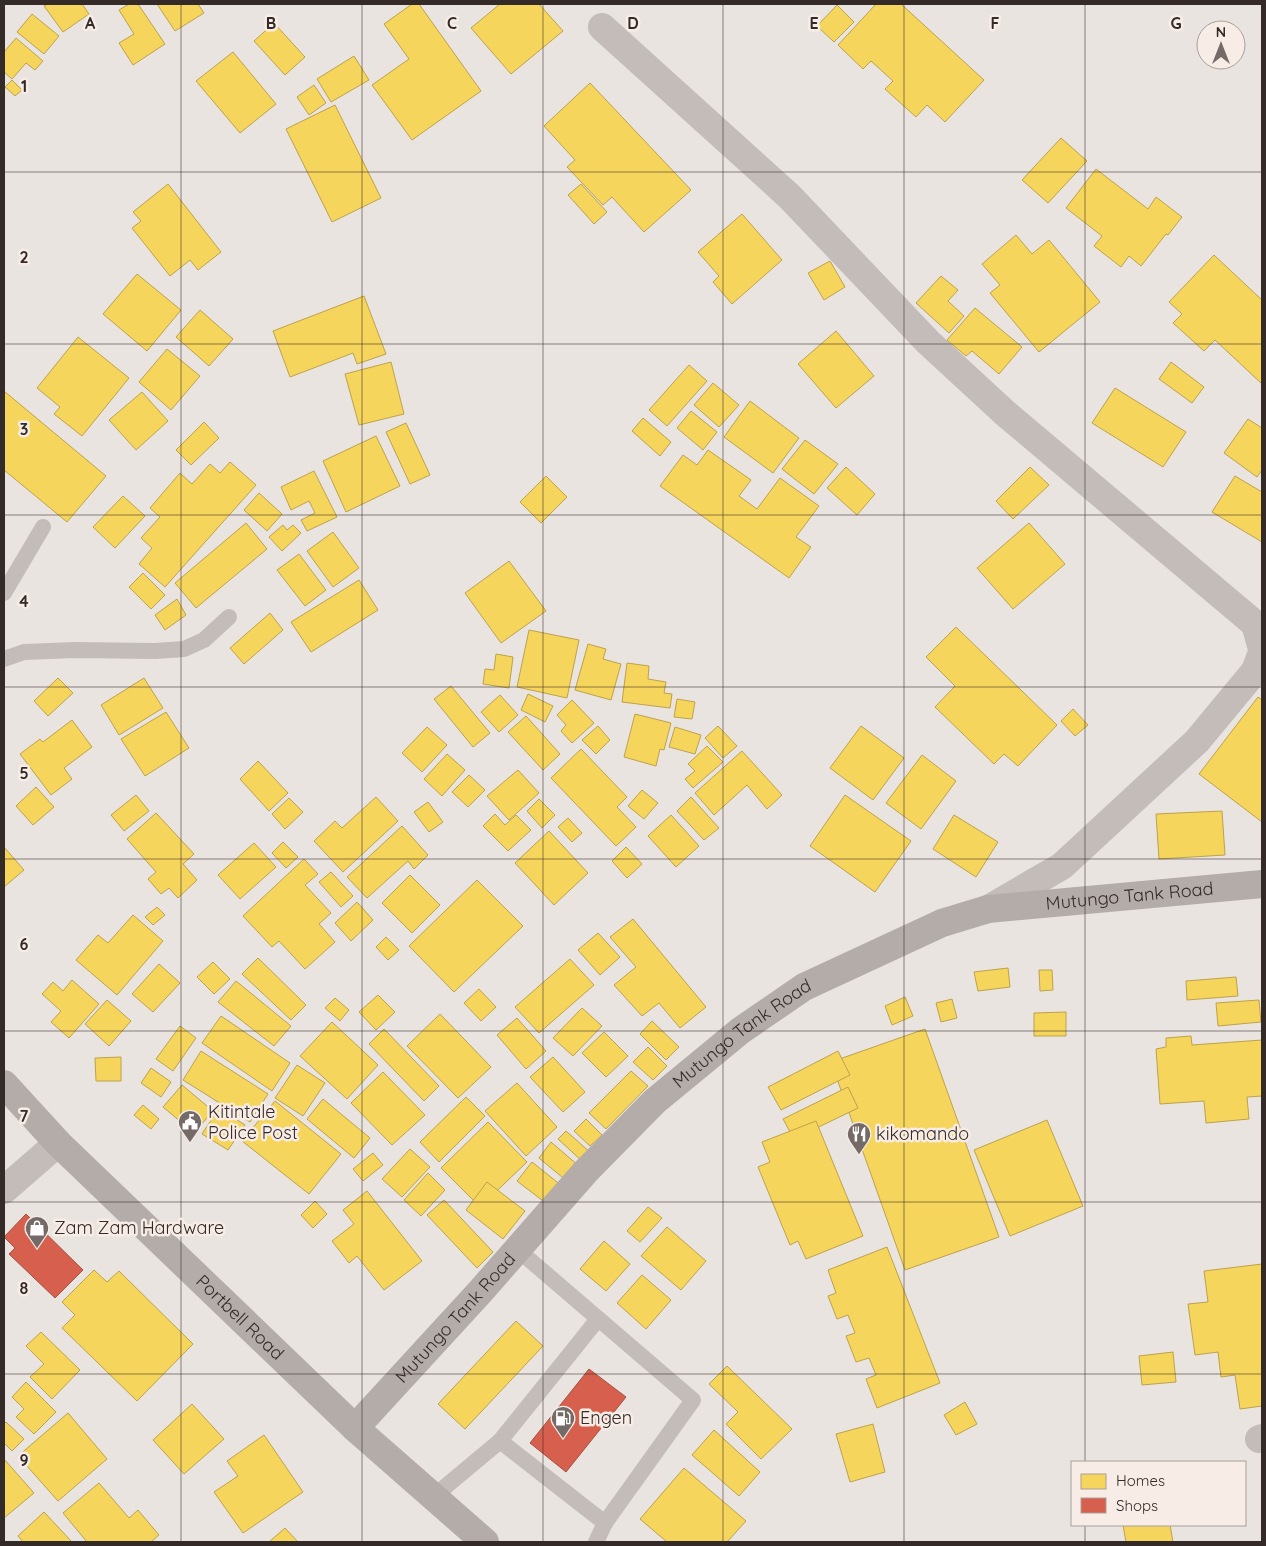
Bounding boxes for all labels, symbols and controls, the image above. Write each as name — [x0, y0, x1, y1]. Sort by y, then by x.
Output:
text: A — [85, 13, 96, 33]
text: B — [266, 13, 276, 33]
text: C — [447, 13, 457, 33]
text: D — [627, 13, 639, 33]
text: E — [809, 13, 819, 33]
text: F — [991, 13, 1000, 33]
text: G — [1170, 13, 1182, 33]
north arrow — [1196, 20, 1246, 70]
text: N — [1216, 23, 1226, 41]
text: 1 — [21, 76, 27, 96]
text: 2 — [19, 247, 29, 267]
text: 3 — [20, 419, 28, 439]
text: 4 — [19, 591, 29, 611]
text: 5 — [19, 763, 29, 783]
street label: Mutungo Tank Road — [1045, 876, 1214, 915]
text: 6 — [20, 934, 29, 954]
street label: Mutungo Tank Road — [667, 973, 815, 1093]
place label: Kitintale Police Post — [208, 1100, 298, 1144]
text: 7 — [20, 1106, 29, 1126]
public building icon: Kitintale Police Post — [177, 1109, 203, 1143]
restaurant icon: kikomando — [846, 1121, 872, 1155]
place label: kikomando — [876, 1122, 969, 1145]
shop icon: Zam Zam Hardware — [24, 1215, 50, 1249]
place label: Zam Zam Hardware — [54, 1216, 224, 1239]
street label: Mutungo Tank Road — [390, 1248, 520, 1388]
street label: Portbell Road — [191, 1270, 289, 1365]
text: 8 — [20, 1278, 29, 1298]
fuel station icon: Engen — [550, 1405, 576, 1439]
place label: Engen — [580, 1406, 632, 1429]
text: 9 — [19, 1450, 29, 1470]
legend — [1071, 1461, 1246, 1526]
text: Homes — [1116, 1471, 1165, 1490]
text: Shops — [1116, 1496, 1158, 1515]

